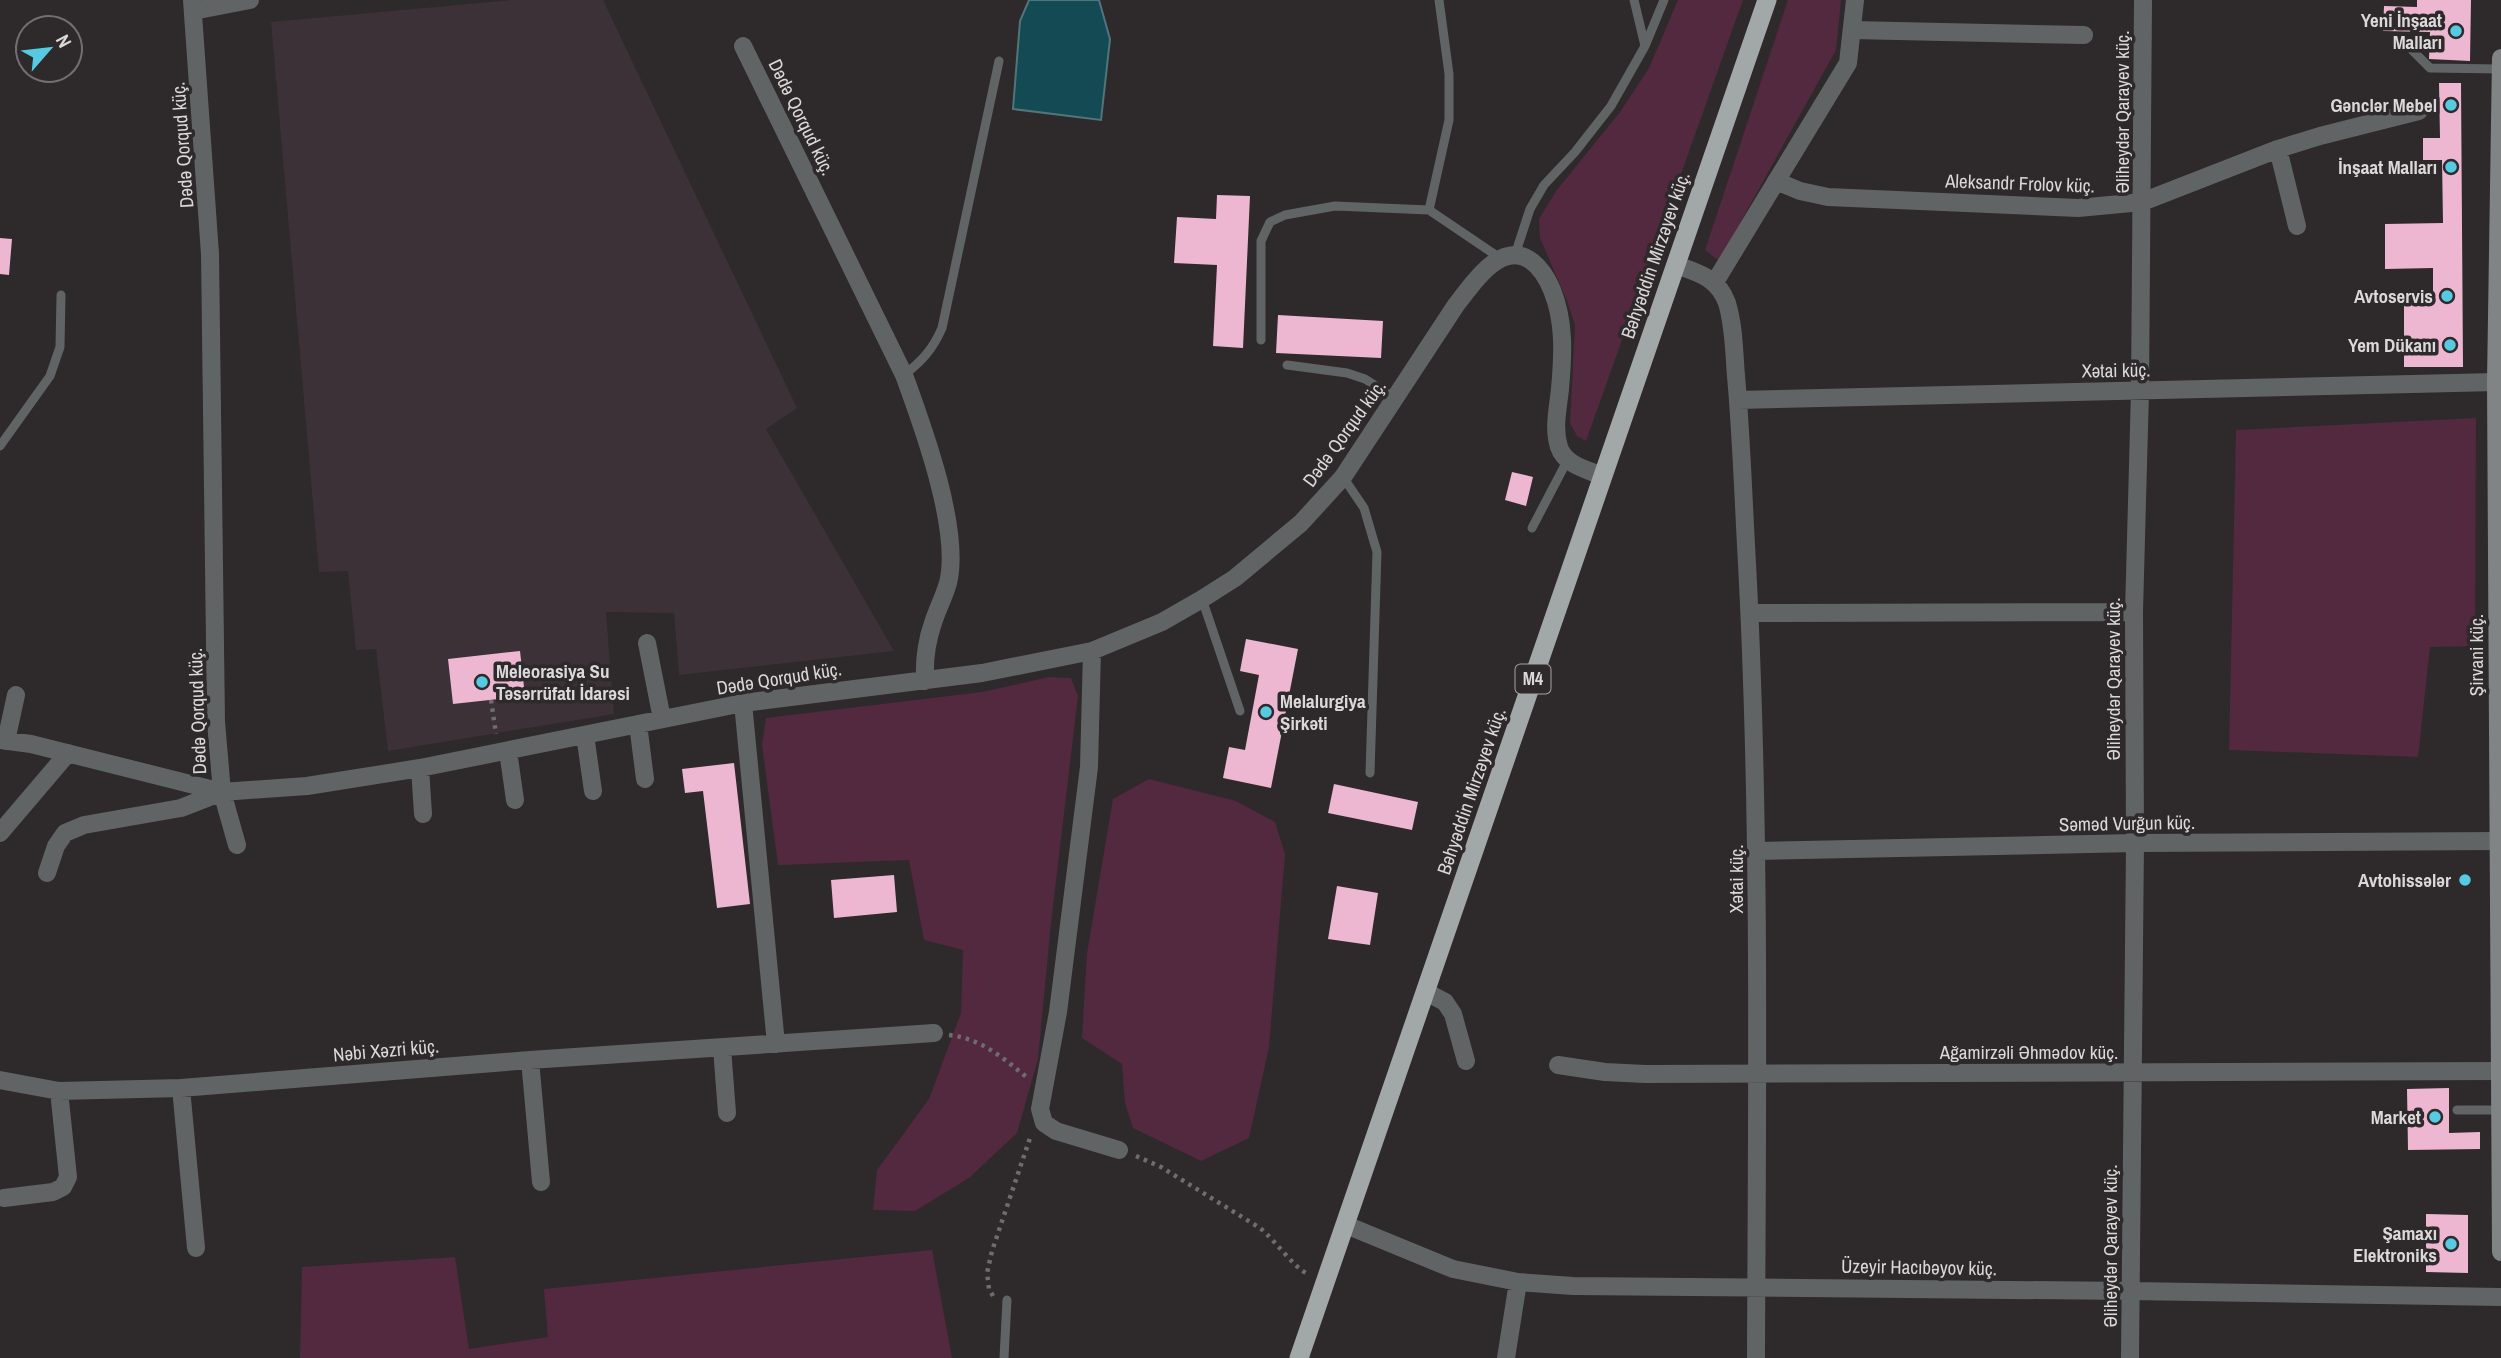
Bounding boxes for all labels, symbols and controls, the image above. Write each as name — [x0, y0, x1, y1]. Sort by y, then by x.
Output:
place label: Yeni İnşaat Malları — [2361, 7, 2442, 55]
north arrow — [14, 14, 84, 84]
marker: Yeni İnşaat Malları — [2448, 23, 2464, 39]
text: N — [50, 30, 78, 52]
street label: Əliheydər Qarayev küç. — [2109, 31, 2135, 193]
street label: Dədə Qorqud küç. — [763, 54, 841, 180]
street label: Dədə Qorqud küç. — [165, 81, 199, 209]
place label: Gənclər Mebel — [2330, 92, 2437, 118]
marker: Gənclər Mebel — [2443, 97, 2459, 113]
place label: İnşaat Malları — [2338, 154, 2437, 180]
marker: İnşaat Malları — [2443, 159, 2459, 175]
street label: Aleksandr Frolov küç. — [1944, 167, 2095, 199]
street label: Bəhyəddin Mirzəyev küç. — [1614, 168, 1696, 342]
place label: Avtoservis — [2354, 283, 2433, 309]
marker: Avtoservis — [2439, 288, 2455, 304]
place label: Yem Dükanı — [2348, 332, 2436, 358]
marker: Yem Dükanı — [2442, 337, 2458, 353]
street label: Xətai küç. — [2081, 356, 2151, 384]
street label: Dədə Qorqud küç. — [1296, 374, 1392, 492]
street label: Əliheydər Qarayev küç. — [2100, 598, 2126, 760]
street label: Şirvani küç. — [2463, 614, 2489, 696]
street label: Dədə Qorqud küç. — [182, 647, 212, 775]
street label: Dədə Qorqud küç. — [715, 655, 843, 701]
place label: Meleorasiya Su Təsərrüfatı İdarəsi — [496, 658, 630, 706]
road number: M4 — [1516, 664, 1550, 694]
marker: Meleorasiya Su Təsərrüfatı İdarəsi — [474, 674, 490, 690]
place label: Melalurgiya Şirkəti — [1280, 688, 1366, 736]
marker: Melalurgiya Şirkəti — [1258, 704, 1274, 720]
street label: Bəhyəddin Mirzəyev küç. — [1430, 704, 1512, 878]
street label: Səməd Vurğun küç. — [2059, 809, 2195, 837]
street label: Xətai küç. — [1723, 845, 1749, 913]
place label: Avtohissələr — [2358, 867, 2451, 893]
marker: Avtohissələr — [2457, 872, 2473, 888]
street label: Nəbi Xəzri küç. — [332, 1032, 440, 1068]
street label: Ağamirzəli Əhmədov küç. — [1939, 1039, 2118, 1065]
place label: Market — [2371, 1104, 2421, 1130]
marker: Market — [2427, 1109, 2443, 1125]
street label: Əliheydər Qarayev küç. — [2097, 1165, 2123, 1327]
place label: Şamaxı Elektroniks — [2353, 1220, 2437, 1268]
marker: Şamaxı Elektroniks — [2443, 1236, 2459, 1252]
street label: Üzeyir Hacıbəyov küç. — [1841, 1253, 1997, 1281]

